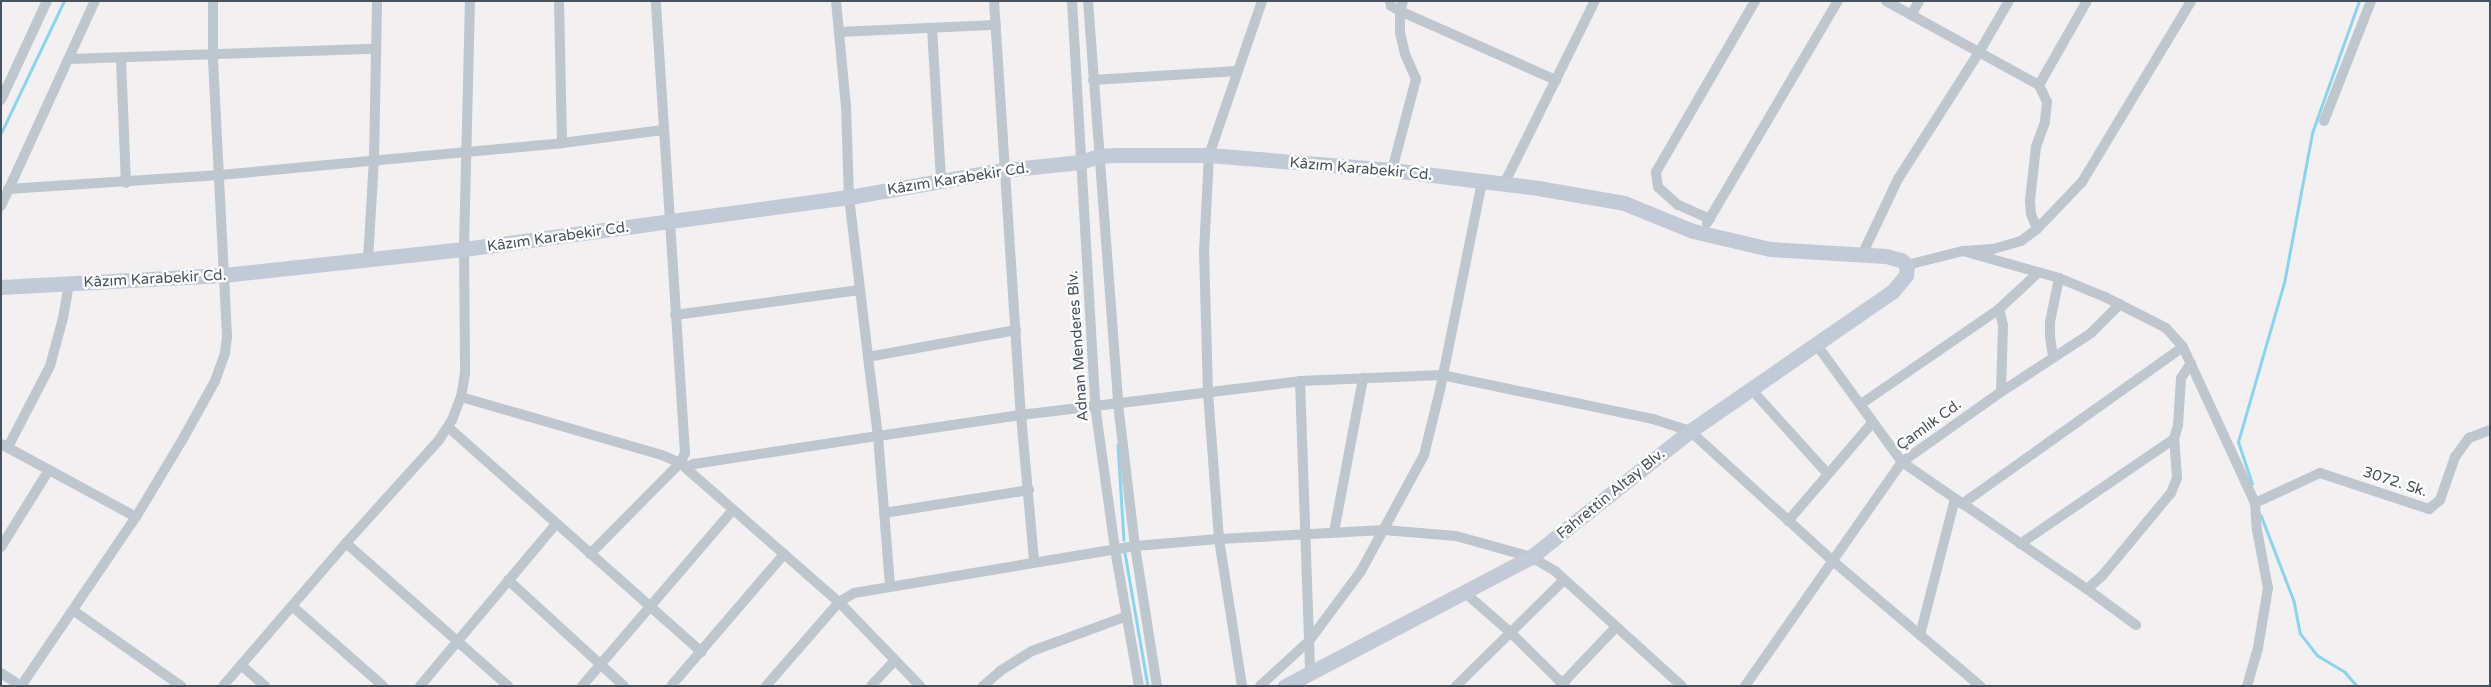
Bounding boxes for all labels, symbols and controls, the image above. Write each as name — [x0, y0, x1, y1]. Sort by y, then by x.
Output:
street label: Kâzım Karabekir Cd. — [1289, 154, 1433, 184]
street label: Kâzım Karabekir Cd. — [886, 159, 1030, 199]
street label: Kâzım Karabekir Cd. — [486, 218, 630, 256]
street label: Kâzım Karabekir Cd. — [83, 266, 227, 292]
street label: Adnan Menderes Blv. — [1064, 270, 1092, 422]
street label: Çamlık Cd. — [1893, 395, 1965, 455]
street label: Fahrettin Altay Blv. — [1553, 445, 1669, 543]
street label: 3072. Sk. — [2361, 463, 2429, 501]

